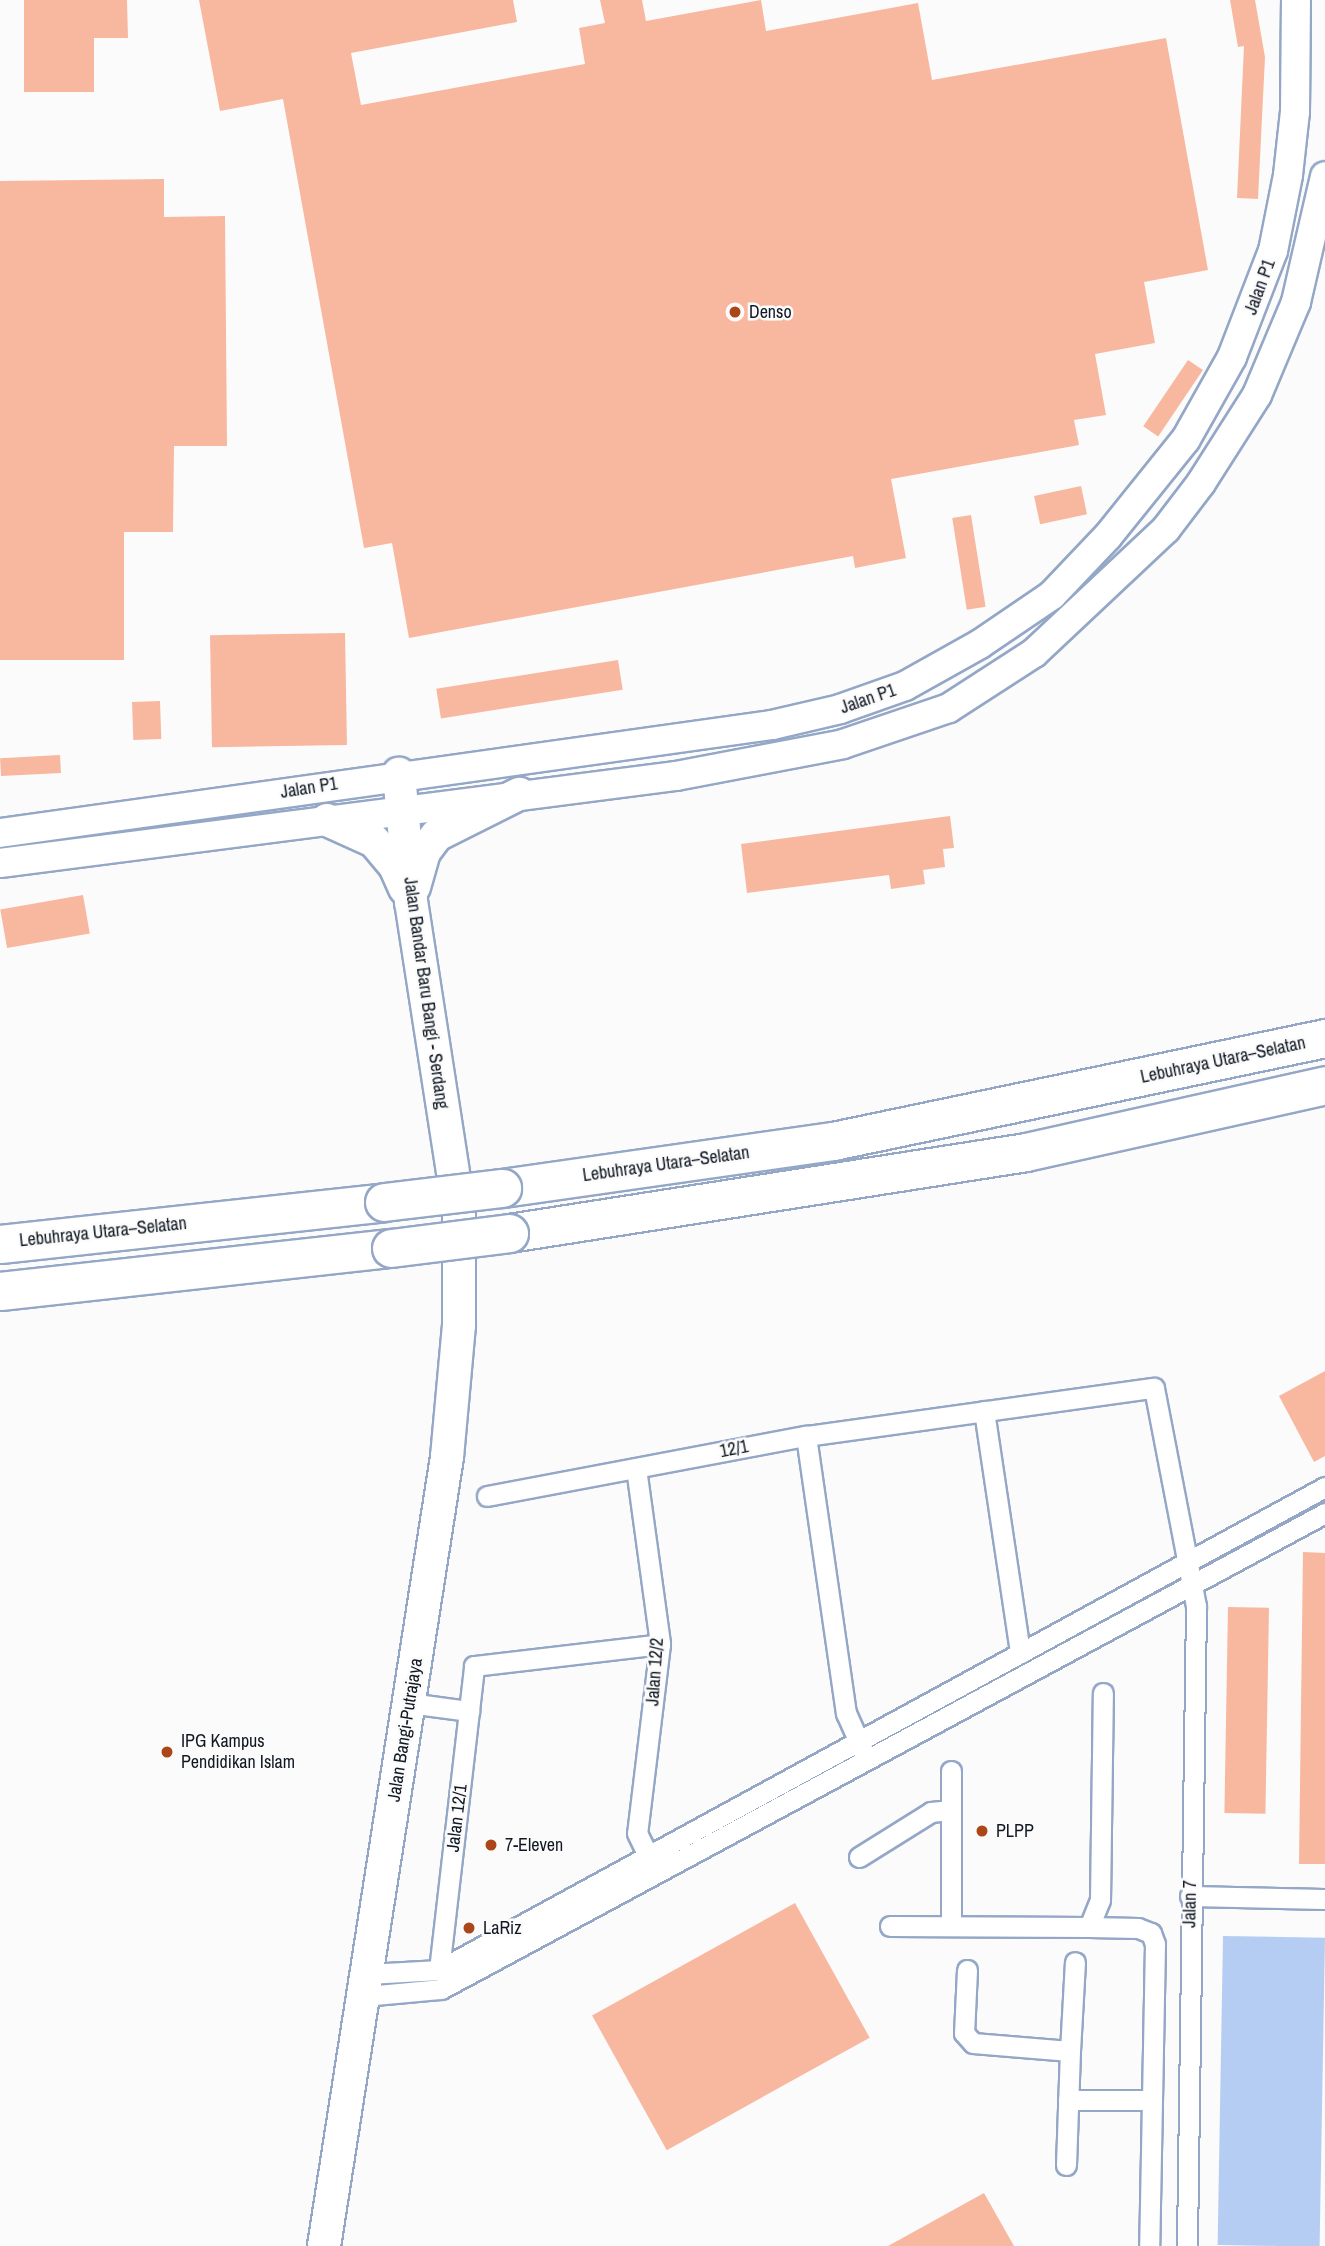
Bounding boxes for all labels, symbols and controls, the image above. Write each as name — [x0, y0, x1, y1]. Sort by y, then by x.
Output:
street label: Jalan P1 — [1240, 256, 1280, 318]
place label: Denso — [749, 301, 792, 323]
marker: Denso — [727, 304, 743, 320]
street label: Jalan P1 — [837, 679, 899, 719]
street label: Jalan P1 — [279, 773, 339, 803]
street label: Jalan Bandar Baru Bangi - Serdang — [399, 876, 453, 1110]
street label: Lebuhraya Utara–Selatan — [1138, 1032, 1308, 1088]
street label: Lebuhraya Utara–Selatan — [581, 1142, 751, 1186]
street label: Lebuhraya Utara–Selatan — [18, 1212, 188, 1252]
street label: 12/1 — [718, 1436, 750, 1462]
street label: Jalan 12/2 — [642, 1637, 668, 1707]
street label: Jalan Bangi-Putrajaya — [383, 1657, 427, 1803]
place label: IPG Kampus Pendidikan Islam — [181, 1731, 295, 1774]
marker: IPG Kampus Pendidikan Islam — [159, 1744, 175, 1760]
street label: Jalan 12/1 — [442, 1783, 472, 1853]
place label: PLPP — [996, 1820, 1034, 1842]
marker: PLPP — [974, 1823, 990, 1839]
place label: 7-Eleven — [505, 1834, 563, 1856]
marker: 7-Eleven — [483, 1837, 499, 1853]
street label: Jalan 7 — [1179, 1880, 1201, 1928]
place label: LaRiz — [483, 1917, 522, 1939]
marker: LaRiz — [461, 1920, 477, 1936]

